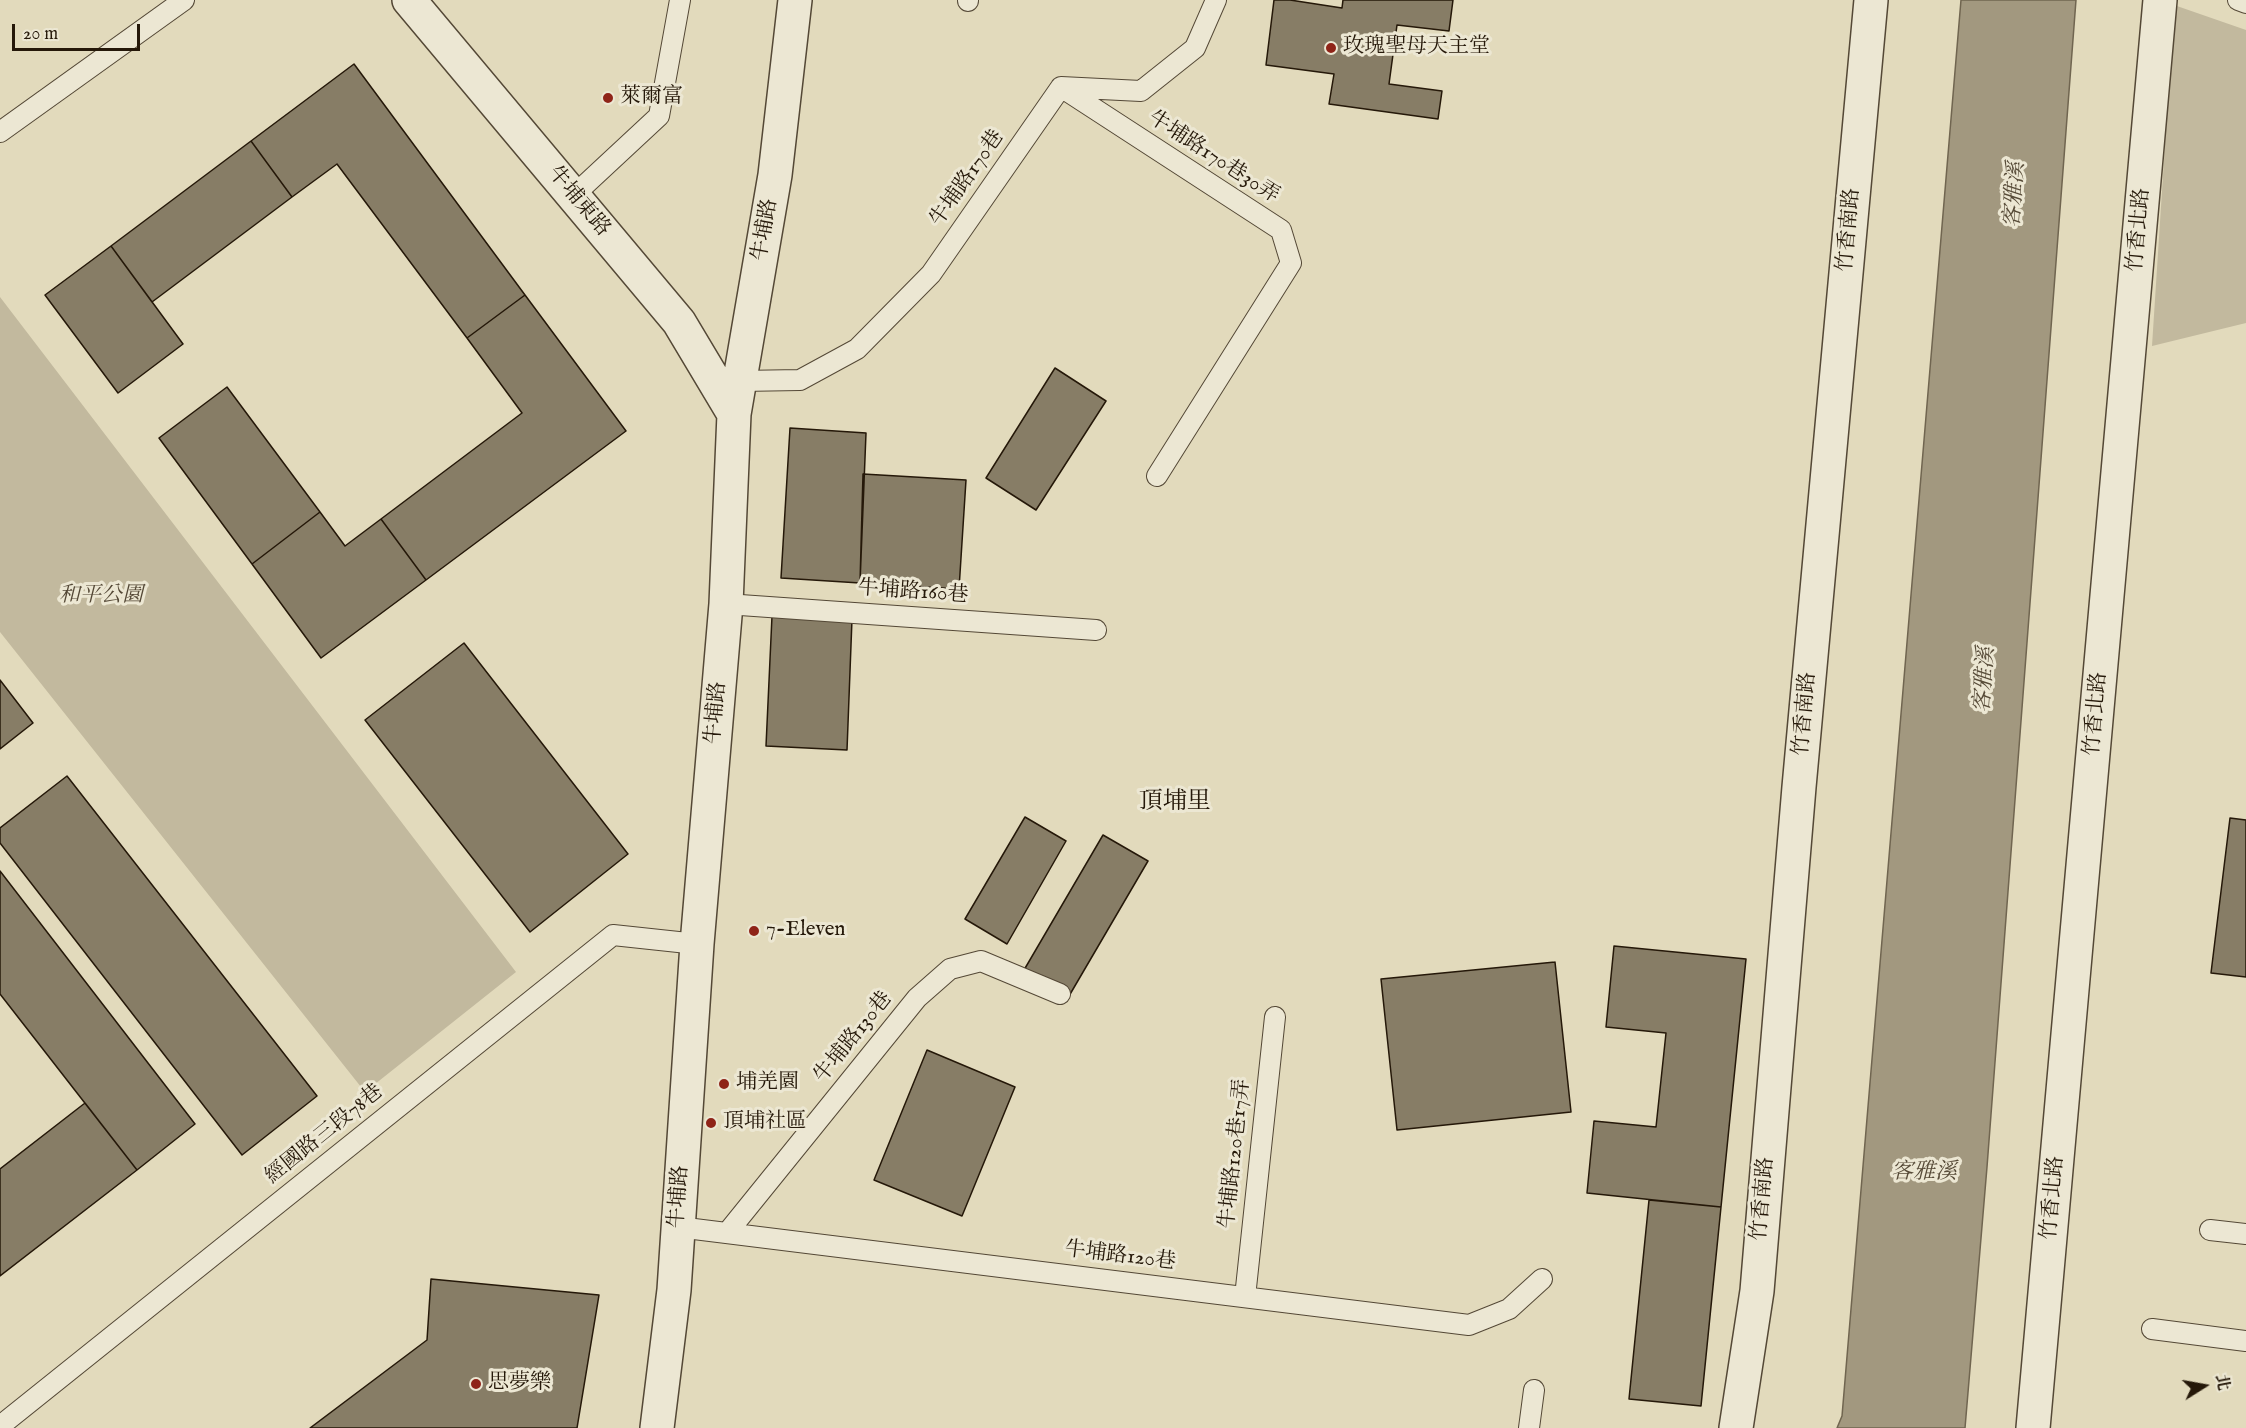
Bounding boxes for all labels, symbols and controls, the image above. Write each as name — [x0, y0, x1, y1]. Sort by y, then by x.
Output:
scale bar — [15, 12, 142, 50]
text: 20 m — [23, 23, 58, 46]
place label: 玫瑰聖母天主堂 — [1343, 35, 1490, 61]
marker: 玫瑰聖母天主堂 — [1324, 41, 1338, 55]
place label: 萊爾富 — [620, 85, 683, 111]
marker: 萊爾富 — [601, 91, 615, 105]
street label: 牛埔路170巷30弄 — [1143, 106, 1283, 210]
street label: 牛埔路170巷 — [926, 126, 1010, 232]
water label: 客雅溪 — [2001, 161, 2031, 229]
street label: 牛埔東路 — [541, 162, 615, 242]
street label: 竹香南路 — [1834, 187, 1866, 273]
street label: 竹香北路 — [2124, 187, 2156, 273]
street label: 牛埔路 — [748, 197, 784, 263]
street label: 牛埔路160巷 — [857, 577, 969, 609]
park label: 和平公園 — [59, 584, 143, 610]
water label: 客雅溪 — [1971, 646, 2001, 714]
street label: 竹香南路 — [1790, 671, 1822, 757]
street label: 竹香北路 — [2081, 671, 2113, 757]
street label: 牛埔路 — [702, 681, 732, 745]
district label: 頂埔里 — [1139, 789, 1211, 817]
place label: 7-Eleven — [766, 918, 845, 944]
marker: 7-Eleven — [747, 924, 761, 938]
street label: 牛埔路130巷 — [810, 987, 898, 1089]
place label: 埔羌園 — [736, 1071, 799, 1097]
marker: 埔羌園 — [717, 1077, 731, 1091]
street label: 牛埔路120巷17弄 — [1216, 1078, 1256, 1230]
street label: 經國路三段78巷 — [261, 1080, 389, 1190]
place label: 頂埔社區 — [723, 1110, 807, 1136]
marker: 頂埔社區 — [704, 1116, 718, 1130]
street label: 竹香北路 — [2038, 1155, 2070, 1241]
street label: 竹香南路 — [1748, 1156, 1780, 1242]
water label: 客雅溪 — [1891, 1160, 1957, 1186]
street label: 牛埔路 — [665, 1165, 695, 1229]
street label: 牛埔路120巷 — [1063, 1238, 1177, 1276]
north arrow — [2174, 1356, 2234, 1416]
place label: 思夢樂 — [488, 1371, 551, 1397]
text: 北 — [2210, 1373, 2233, 1392]
marker: 思夢樂 — [469, 1377, 483, 1391]

